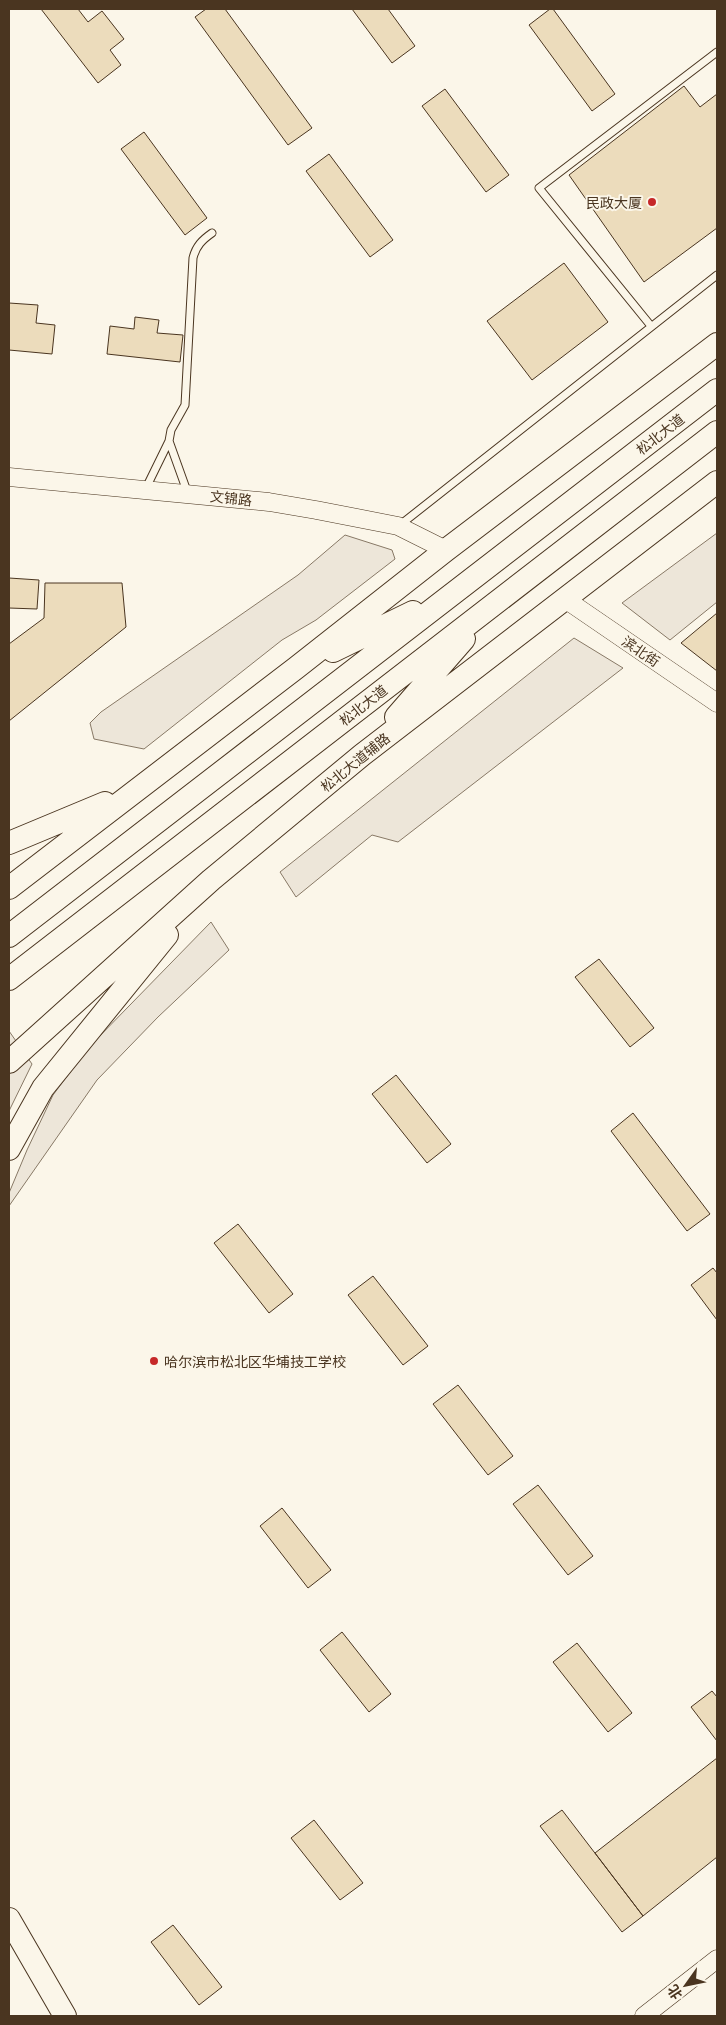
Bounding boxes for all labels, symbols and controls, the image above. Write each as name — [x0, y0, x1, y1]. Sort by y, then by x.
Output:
place label: 民政大厦 — [586, 193, 642, 212]
marker: 民政大厦 — [646, 196, 658, 208]
street label: 松北大道 — [632, 409, 688, 459]
street label: 文锦路 — [209, 486, 253, 510]
street label: 滨北街 — [618, 631, 664, 671]
street label: 松北大道 — [335, 680, 391, 730]
street label: 松北大道辅路 — [316, 728, 394, 796]
place label: 哈尔滨市松北区华埔技工学校 — [164, 1352, 346, 1371]
marker: 哈尔滨市松北区华埔技工学校 — [148, 1355, 160, 1367]
north arrow — [661, 1960, 711, 2010]
text: 北 — [663, 1981, 686, 2003]

